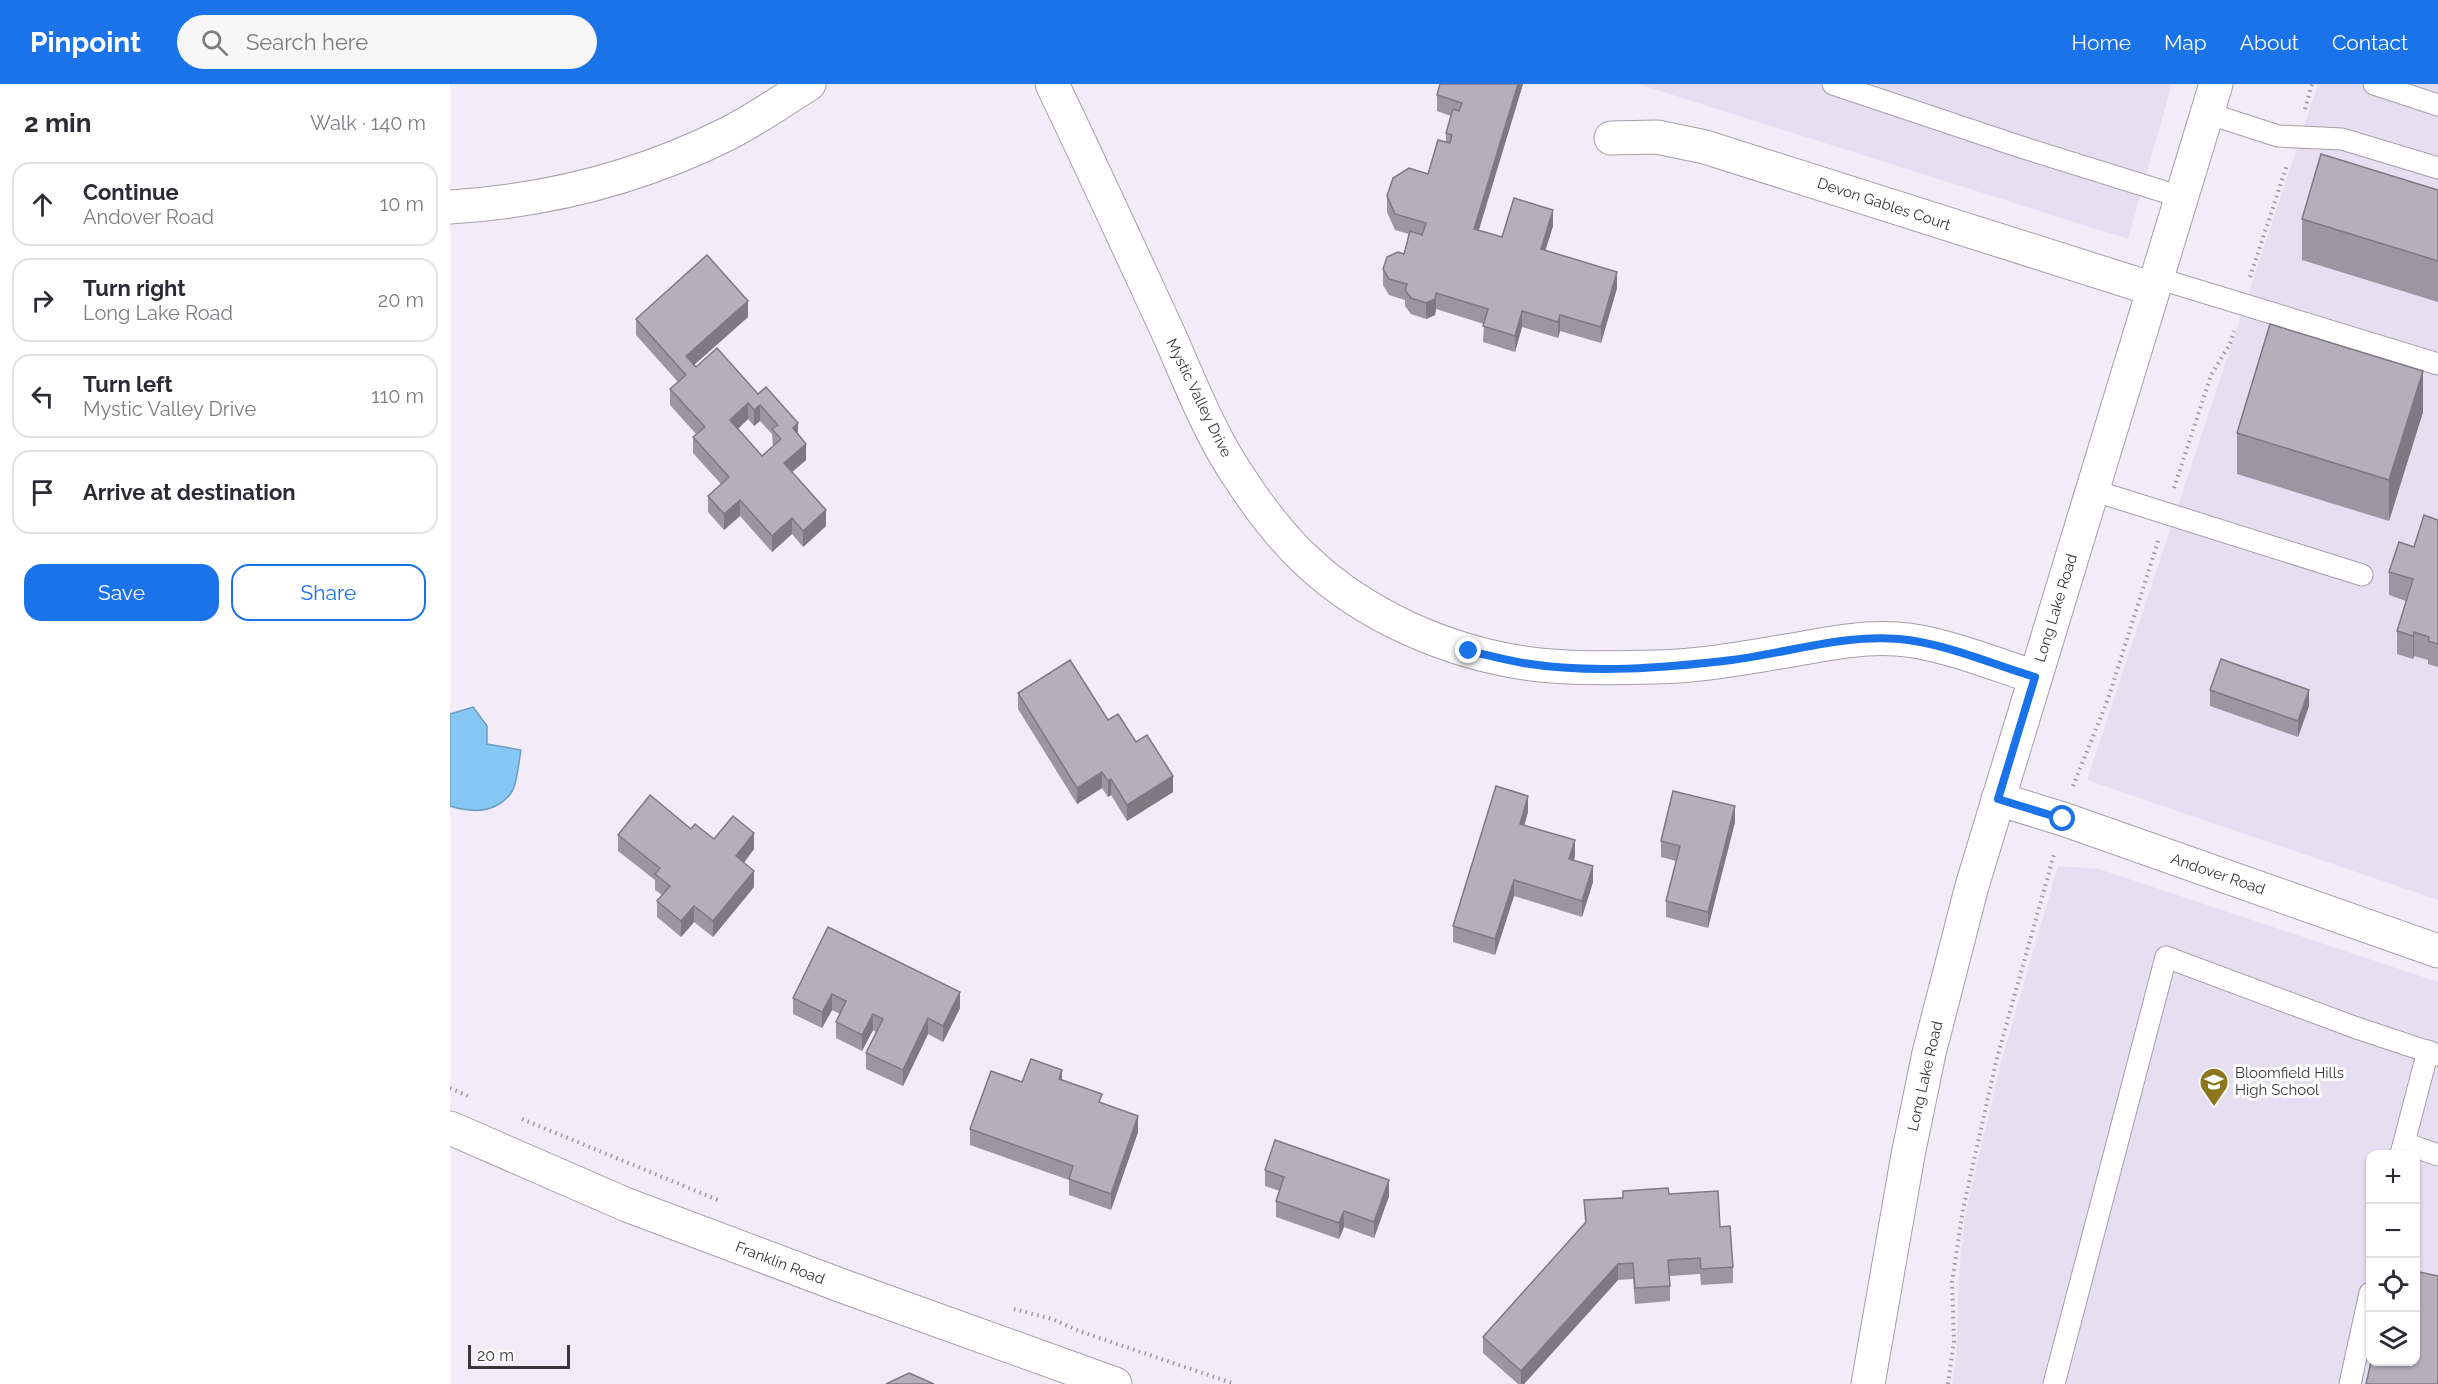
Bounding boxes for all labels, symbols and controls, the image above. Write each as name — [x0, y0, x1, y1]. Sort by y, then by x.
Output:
search box — [177, 15, 597, 69]
text: Pinpoint — [30, 26, 141, 59]
icon: search — [198, 26, 231, 59]
text: Search here — [246, 29, 368, 55]
text: Home — [2072, 30, 2131, 55]
text: Map — [2164, 30, 2207, 55]
text: About — [2240, 30, 2299, 55]
text: Contact — [2332, 30, 2408, 55]
text: 2 min — [24, 108, 91, 138]
text: Walk · 140 m — [310, 111, 426, 135]
street label: Devon Gables Court — [1815, 174, 1953, 234]
text: Continue — [83, 179, 179, 205]
icon: ahead — [26, 188, 59, 221]
text: 10 m — [380, 192, 424, 216]
text: Andover Road — [83, 205, 214, 229]
text: Turn right — [83, 275, 186, 301]
icon: right — [26, 284, 59, 317]
text: 20 m — [378, 288, 424, 312]
text: Long Lake Road — [83, 301, 233, 325]
street label: Mystic Valley Drive — [1162, 336, 1236, 460]
text: Turn left — [83, 371, 173, 397]
icon: left — [26, 380, 59, 413]
text: 110 m — [371, 384, 424, 408]
text: Mystic Valley Drive — [83, 397, 256, 421]
icon: arrive — [26, 476, 59, 509]
text: Arrive at destination — [83, 479, 296, 505]
street label: Long Lake Road — [2031, 552, 2081, 664]
button: Save — [24, 564, 219, 621]
button: Share — [231, 564, 426, 621]
route end — [1455, 637, 1481, 663]
route start — [2049, 805, 2075, 831]
street label: Andover Road — [2169, 850, 2267, 898]
street label: Long Lake Road — [1904, 1019, 1946, 1133]
place label: Bloomfield Hills High School — [2235, 1064, 2344, 1099]
school or university icon: Bloomfield Hills High School — [2198, 1066, 2230, 1108]
map controls — [2366, 1150, 2420, 1366]
button: + — [2366, 1150, 2420, 1204]
button: − — [2366, 1204, 2420, 1258]
street label: Franklin Road — [733, 1238, 827, 1288]
button: locate — [2366, 1258, 2420, 1312]
button: layers — [2366, 1312, 2420, 1366]
scale bar — [468, 1342, 570, 1370]
text: 20 m — [477, 1346, 514, 1365]

